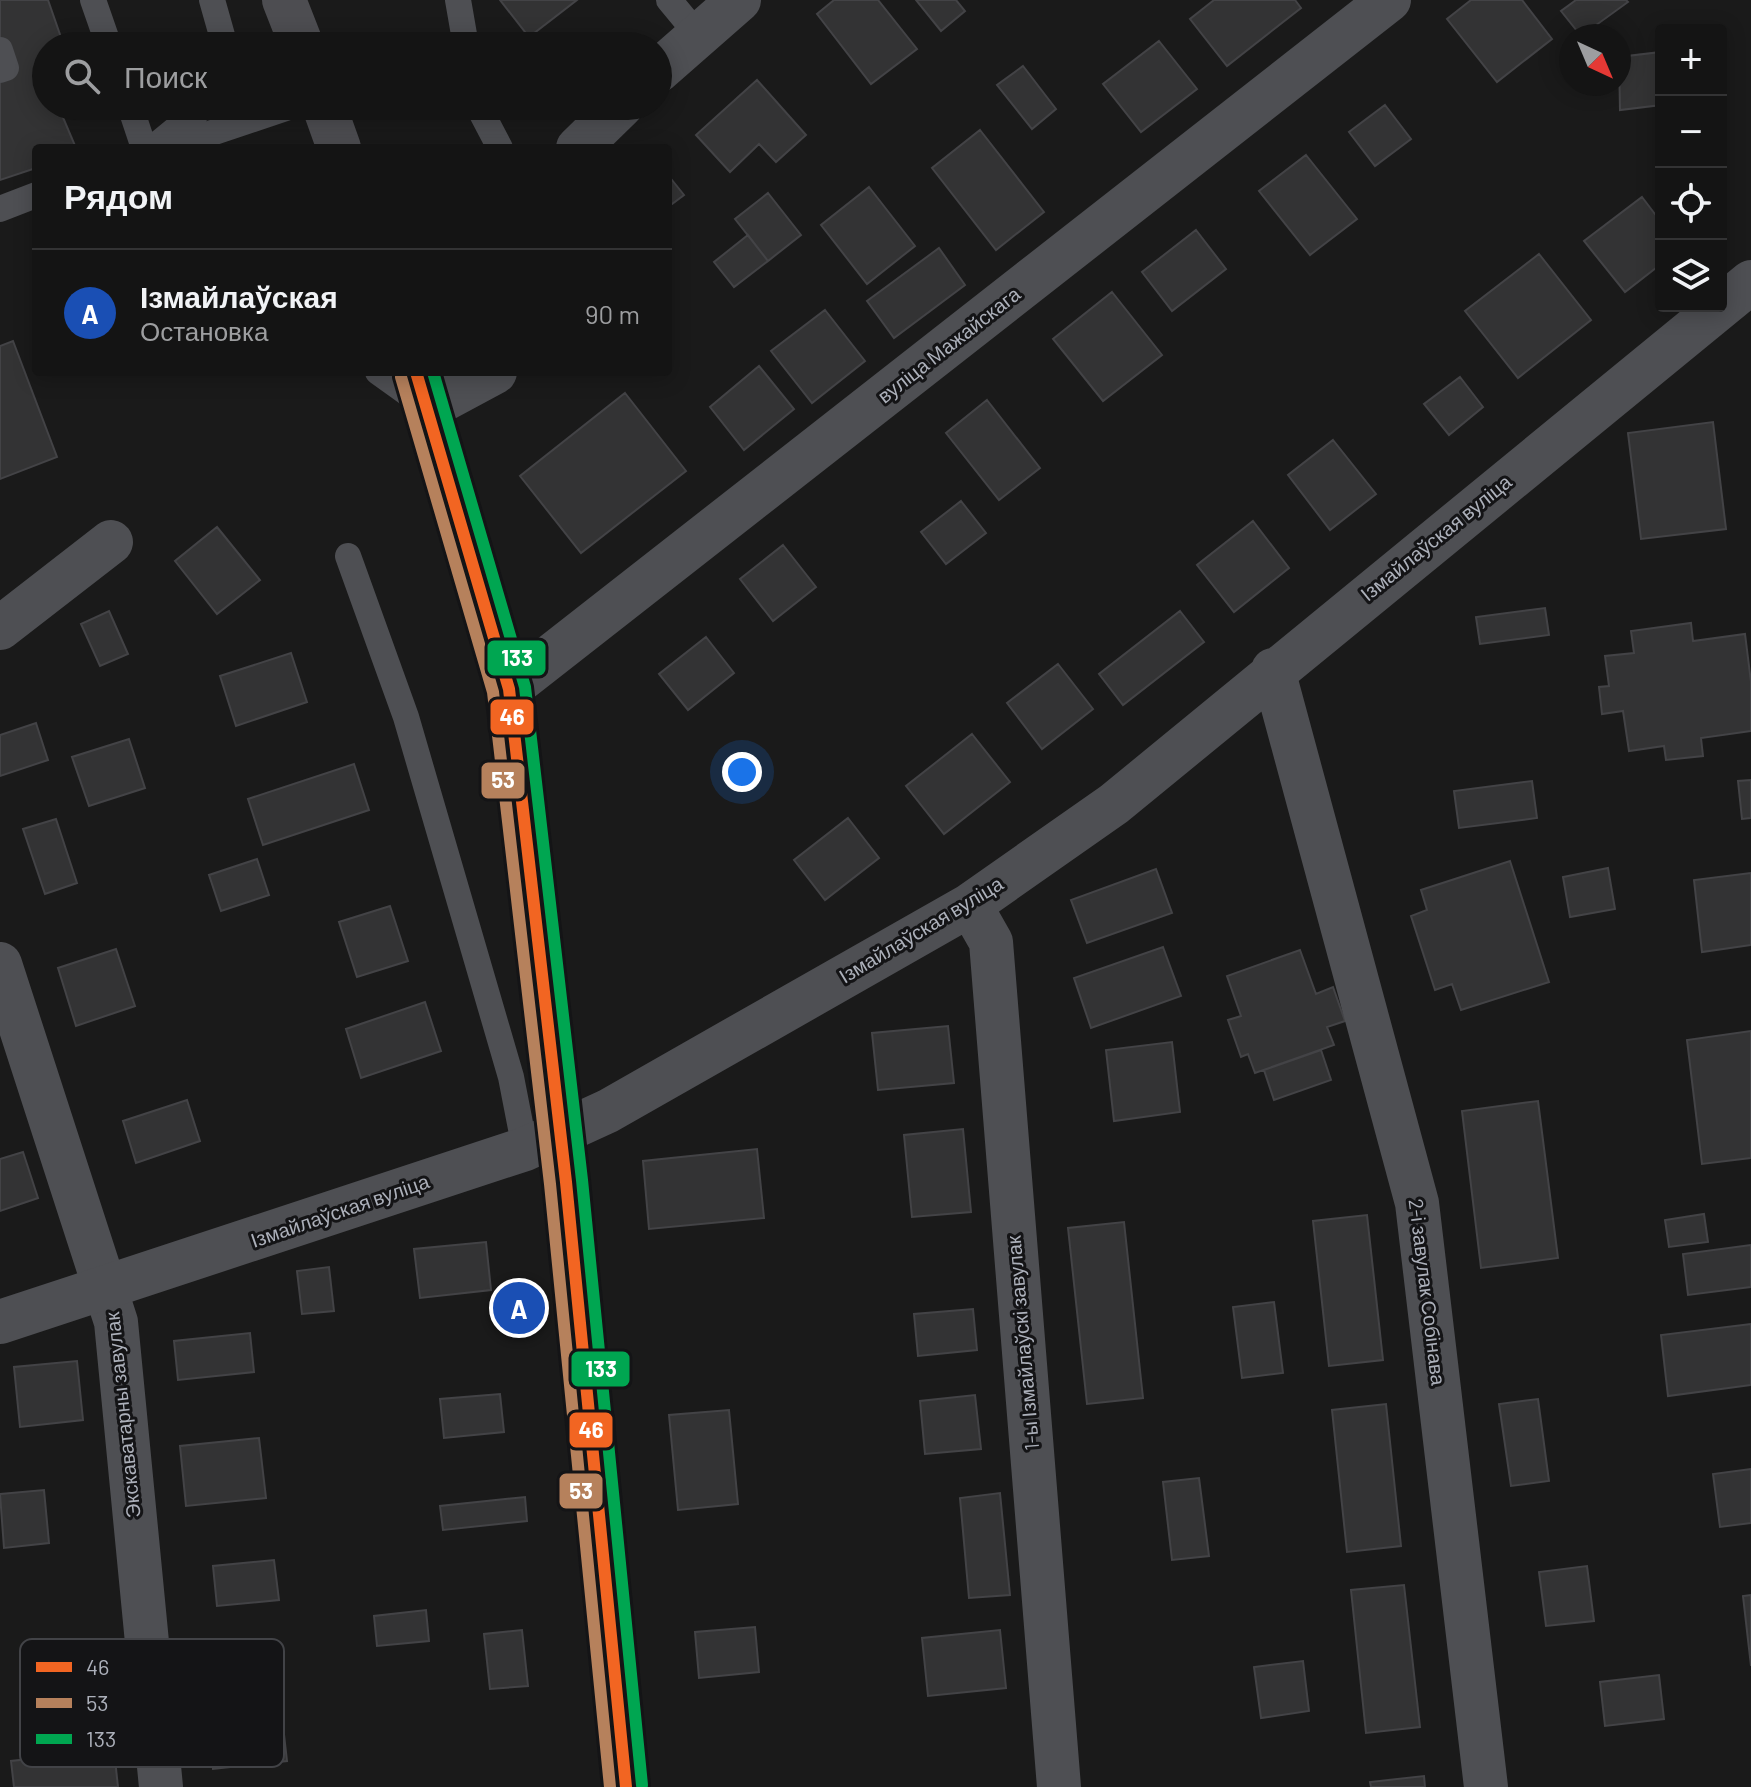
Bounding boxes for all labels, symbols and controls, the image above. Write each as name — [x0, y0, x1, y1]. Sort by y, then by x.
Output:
north arrow — [1559, 24, 1631, 96]
map controls — [1655, 24, 1727, 312]
button: + — [1655, 24, 1727, 96]
search box — [32, 32, 672, 120]
icon: search — [60, 54, 104, 98]
text: Поиск — [124, 58, 207, 94]
button: − — [1655, 96, 1727, 168]
button: locate — [1655, 168, 1727, 240]
text: Рядом — [64, 175, 173, 216]
button: layers — [1655, 240, 1727, 312]
text: Ізмайлаўская — [140, 278, 338, 314]
street label: вуліца Мажайскага — [872, 281, 1025, 407]
text: A — [81, 298, 99, 329]
text: 90 m — [585, 298, 640, 329]
text: Остановка — [140, 315, 268, 346]
street label: Ізмайлаўская вуліца — [1355, 468, 1516, 605]
line badge: 133 — [486, 639, 547, 677]
text: 133 — [501, 644, 533, 670]
line badge: 46 — [489, 698, 535, 736]
text: 46 — [499, 703, 525, 729]
your location — [722, 752, 762, 792]
line badge: 53 — [480, 761, 526, 800]
text: 53 — [491, 766, 515, 792]
street label: Ізмайлаўская вуліца — [834, 870, 1008, 988]
street label: Ізмайлаўская вуліца — [247, 1168, 433, 1252]
street label: 2-і завулак Собінава — [1405, 1197, 1451, 1387]
street label: 1-ы Ізмайлаўскі завулак — [1001, 1234, 1043, 1452]
pin: A — [493, 1278, 545, 1338]
street label: Экскаватарны завулак — [99, 1311, 145, 1519]
line badge: 133 — [570, 1350, 631, 1388]
text: 133 — [585, 1355, 617, 1381]
line badge: 46 — [568, 1411, 614, 1449]
text: 46 — [578, 1416, 604, 1442]
line badge: 53 — [558, 1472, 604, 1510]
text: 53 — [569, 1477, 593, 1503]
legend — [20, 1639, 284, 1767]
text: 46 — [86, 1653, 109, 1679]
text: 53 — [86, 1689, 109, 1715]
text: 133 — [86, 1725, 116, 1751]

